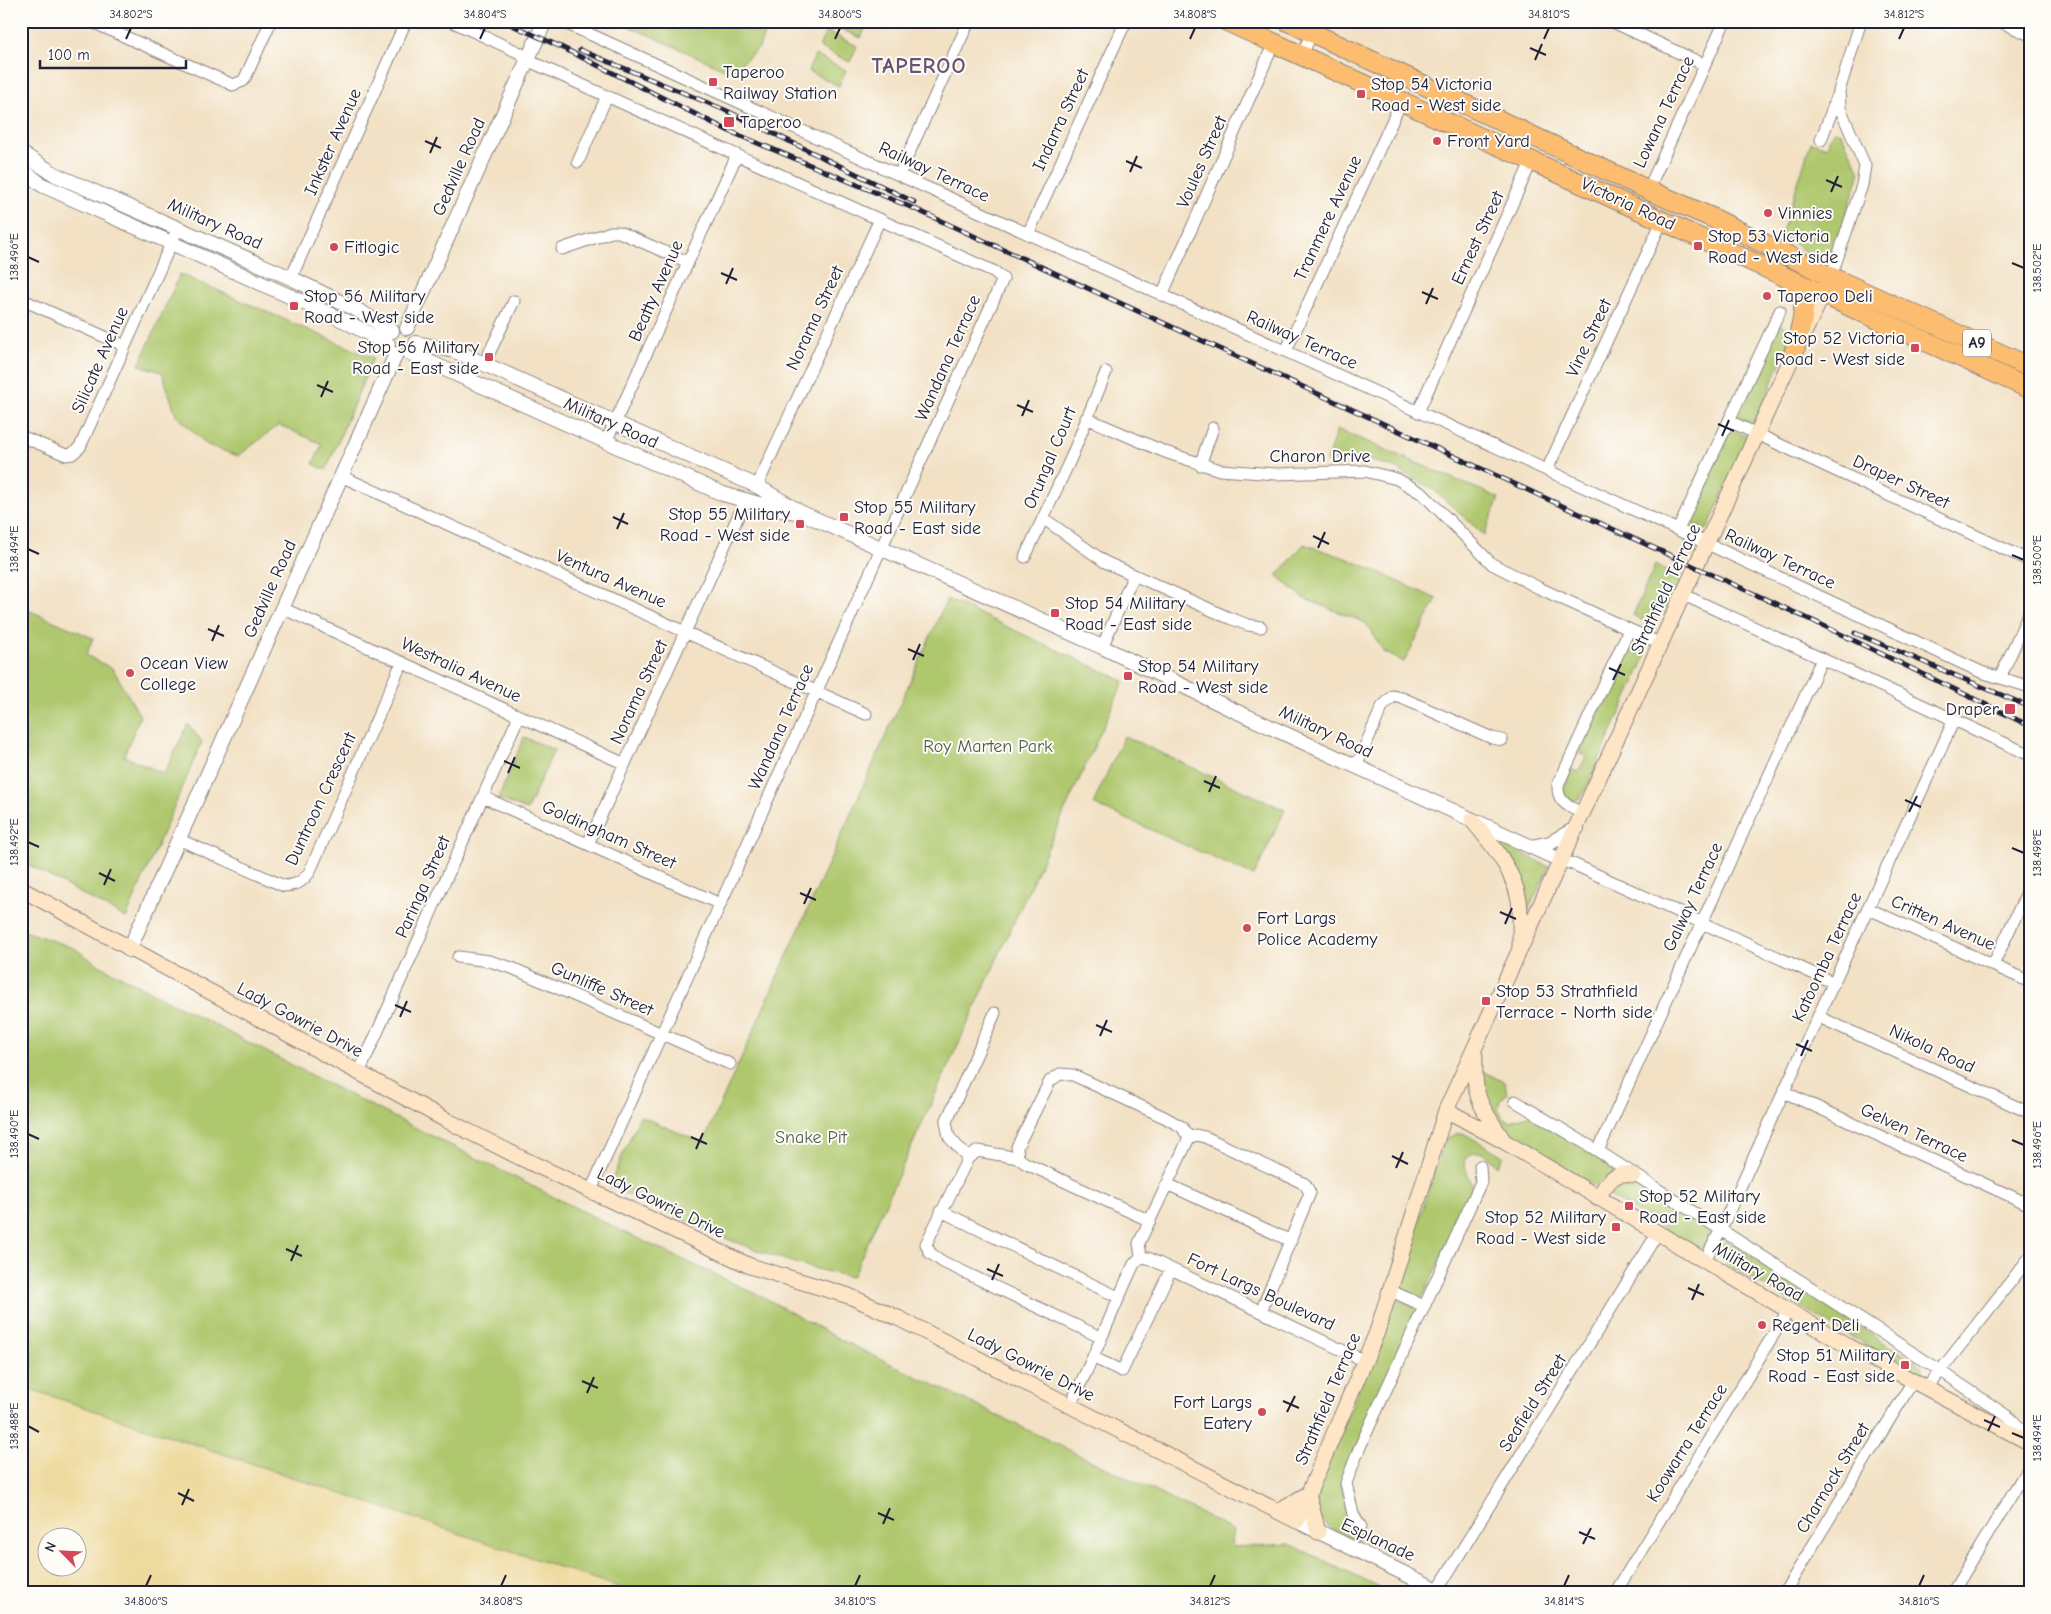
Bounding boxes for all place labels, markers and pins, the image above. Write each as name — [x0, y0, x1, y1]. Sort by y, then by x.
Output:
place label: Taperoo Railway Station — [723, 62, 837, 104]
place label: Stop 54 Victoria Road - West side — [1371, 74, 1501, 116]
marker: Taperoo Railway Station — [707, 76, 719, 88]
marker: Stop 54 Victoria Road - West side — [1355, 88, 1367, 100]
place label: Taperoo — [740, 112, 801, 133]
marker: Taperoo — [722, 115, 736, 129]
place label: Front Yard — [1447, 131, 1530, 152]
marker: Front Yard — [1431, 135, 1443, 147]
place label: Vinnies — [1778, 203, 1832, 224]
marker: Vinnies — [1762, 207, 1774, 219]
place label: Stop 53 Victoria Road - West side — [1708, 226, 1838, 268]
place label: Fitlogic — [344, 237, 400, 258]
marker: Stop 53 Victoria Road - West side — [1692, 240, 1704, 252]
marker: Fitlogic — [328, 241, 340, 253]
place label: Stop 56 Military Road - West side — [304, 286, 434, 328]
place label: Taperoo Deli — [1777, 286, 1873, 307]
marker: Taperoo Deli — [1761, 290, 1773, 302]
marker: Stop 56 Military Road - West side — [288, 300, 300, 312]
place label: Stop 52 Victoria Road - West side — [1775, 328, 1905, 370]
place label: Stop 56 Military Road - East side — [352, 337, 480, 379]
marker: Stop 52 Victoria Road - West side — [1909, 342, 1921, 354]
marker: Stop 56 Military Road - East side — [483, 351, 495, 363]
place label: Stop 55 Military Road - East side — [854, 497, 981, 539]
place label: Stop 55 Military Road - West side — [660, 504, 791, 546]
marker: Stop 55 Military Road - East side — [838, 511, 850, 523]
marker: Stop 55 Military Road - West side — [794, 518, 806, 530]
place label: Stop 54 Military Road - East side — [1065, 593, 1192, 635]
marker: Stop 54 Military Road - East side — [1049, 607, 1061, 619]
place label: Ocean View College — [140, 653, 228, 695]
place label: Stop 54 Military Road - West side — [1138, 656, 1268, 698]
marker: Ocean View College — [124, 667, 136, 679]
marker: Stop 54 Military Road - West side — [1122, 670, 1134, 682]
place label: Draper — [1946, 699, 2000, 720]
marker: Draper — [2003, 702, 2017, 716]
place label: Fort Largs Police Academy — [1257, 908, 1378, 950]
marker: Fort Largs Police Academy — [1241, 922, 1253, 934]
place label: Stop 53 Strathfield Terrace - North side — [1496, 981, 1653, 1023]
marker: Stop 53 Strathfield Terrace - North side — [1480, 995, 1492, 1007]
place label: Stop 52 Military Road - East side — [1639, 1186, 1766, 1228]
marker: Stop 52 Military Road - East side — [1623, 1200, 1635, 1212]
place label: Stop 52 Military Road - West side — [1476, 1207, 1607, 1249]
marker: Stop 52 Military Road - West side — [1610, 1221, 1622, 1233]
place label: Regent Deli — [1772, 1315, 1860, 1336]
marker: Regent Deli — [1756, 1319, 1768, 1331]
place label: Stop 51 Military Road - East side — [1768, 1345, 1896, 1387]
marker: Stop 51 Military Road - East side — [1899, 1359, 1911, 1371]
place label: Fort Largs Eatery — [1173, 1392, 1253, 1434]
marker: Fort Largs Eatery — [1256, 1406, 1268, 1418]

